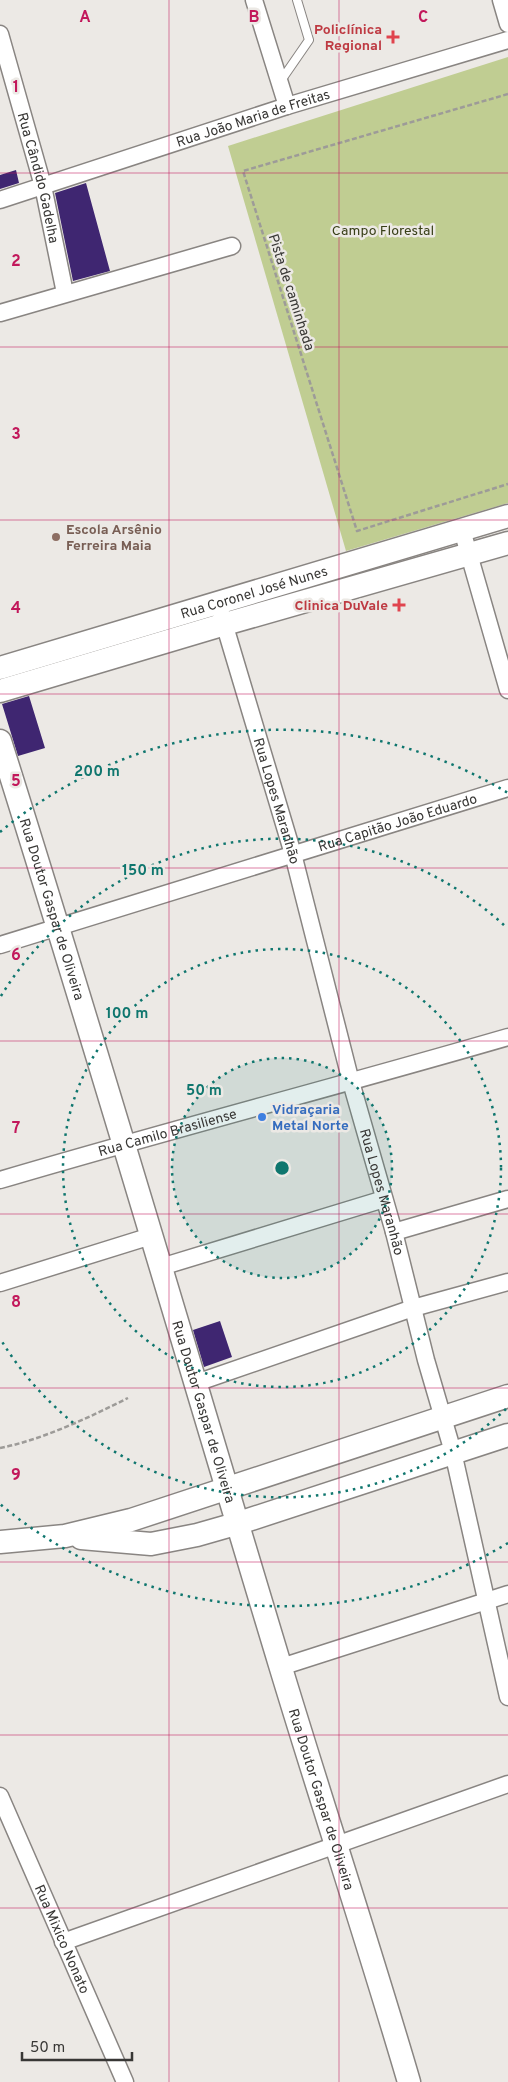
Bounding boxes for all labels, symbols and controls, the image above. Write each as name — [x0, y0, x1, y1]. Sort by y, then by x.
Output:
text: A — [79, 8, 91, 28]
text: B — [248, 8, 260, 28]
text: C — [418, 8, 428, 28]
place label: Policlínica Regional — [314, 22, 382, 55]
marker: Policlínica Regional — [386, 30, 400, 44]
text: 1 — [13, 78, 19, 98]
street label: Rua João Maria de Freitas — [174, 87, 332, 152]
street label: Rua Cândido Gadelha — [13, 111, 62, 245]
park label: Campo Florestal — [332, 223, 434, 240]
street label: Pista de caminhada — [264, 232, 317, 353]
text: 2 — [11, 252, 21, 272]
text: 3 — [11, 425, 21, 445]
place label: Escola Arsênio Ferreira Maia — [66, 522, 162, 555]
marker: Escola Arsênio Ferreira Maia — [50, 531, 62, 543]
street label: Rua Coronel José Nunes — [179, 563, 330, 624]
place label: Clinica DuVale — [295, 598, 388, 615]
marker: Clinica DuVale — [392, 598, 406, 612]
text: 4 — [11, 599, 21, 619]
street label: Rua Lopes Maranhão — [249, 736, 302, 866]
text: 200 m — [74, 763, 120, 782]
text: 5 — [11, 772, 21, 792]
street label: Rua Capitão João Eduardo — [316, 791, 480, 856]
street label: Rua Doutor Gaspar de Oliveira — [15, 816, 87, 1003]
text: 150 m — [122, 862, 164, 881]
text: 6 — [11, 946, 21, 966]
text: 100 m — [106, 1005, 148, 1024]
text: 50 m — [186, 1082, 222, 1101]
place label: Vidraçaria Metal Norte — [272, 1102, 349, 1135]
street label: Rua Camilo Brasiliense — [96, 1106, 239, 1161]
marker: Vidraçaria Metal Norte — [256, 1111, 268, 1123]
text: 7 — [12, 1119, 20, 1139]
street label: Rua Lopes Maranhão — [355, 1127, 407, 1257]
centre of rings — [273, 1159, 291, 1177]
text: 8 — [11, 1293, 21, 1313]
street label: Rua Doutor Gaspar de Oliveira — [167, 1319, 238, 1505]
text: 9 — [11, 1466, 21, 1486]
street label: Rua Doutor Gaspar de Oliveira — [284, 1707, 357, 1893]
street label: Rua Mixico Nonato — [30, 1882, 92, 1997]
scale bar — [22, 2030, 132, 2062]
text: 50 m — [30, 2039, 65, 2058]

